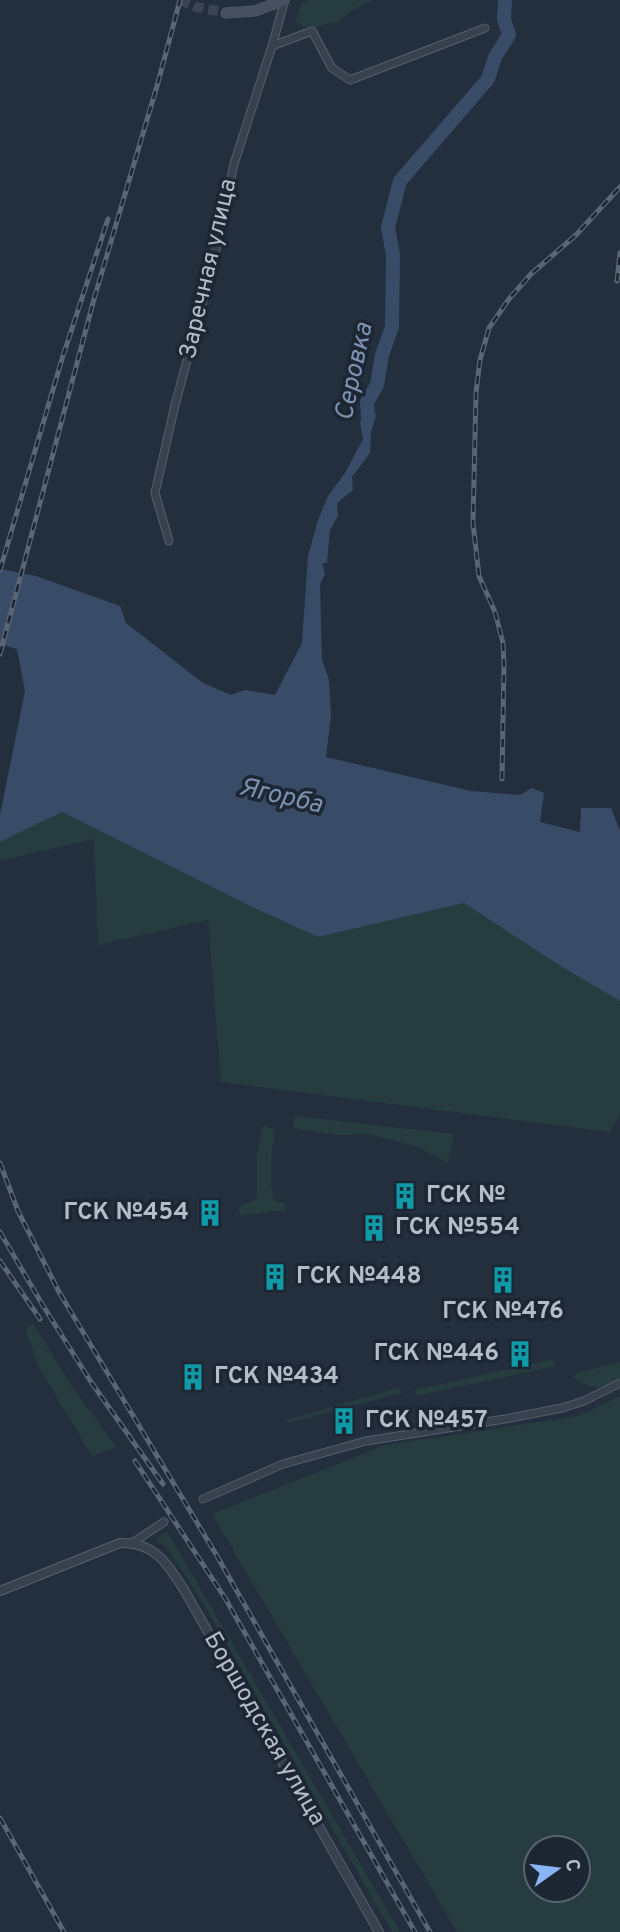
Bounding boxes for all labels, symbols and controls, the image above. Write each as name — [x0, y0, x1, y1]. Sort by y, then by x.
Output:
street label: Заречная улица — [174, 176, 244, 362]
water label: Серовка — [329, 319, 382, 424]
water label: Ягорба — [236, 771, 326, 823]
building icon: ГСК № — [390, 1181, 420, 1211]
place label: ГСК № — [426, 1181, 506, 1211]
place label: ГСК №454 — [63, 1198, 189, 1228]
building icon: ГСК №454 — [195, 1198, 225, 1228]
building icon: ГСК №554 — [359, 1213, 389, 1243]
place label: ГСК №554 — [395, 1213, 520, 1243]
building icon: ГСК №448 — [260, 1262, 290, 1292]
place label: ГСК №448 — [296, 1262, 422, 1292]
building icon: ГСК №476 — [488, 1265, 518, 1295]
place label: ГСК №476 — [442, 1297, 564, 1327]
place label: ГСК №446 — [374, 1339, 499, 1369]
building icon: ГСК №446 — [505, 1339, 535, 1369]
building icon: ГСК №434 — [178, 1362, 208, 1392]
place label: ГСК №434 — [214, 1362, 339, 1392]
building icon: ГСК №457 — [329, 1406, 359, 1436]
place label: ГСК №457 — [365, 1406, 488, 1436]
street label: Боршодская улица — [196, 1627, 332, 1831]
north arrow — [522, 1834, 592, 1904]
text: С — [558, 1857, 585, 1874]

